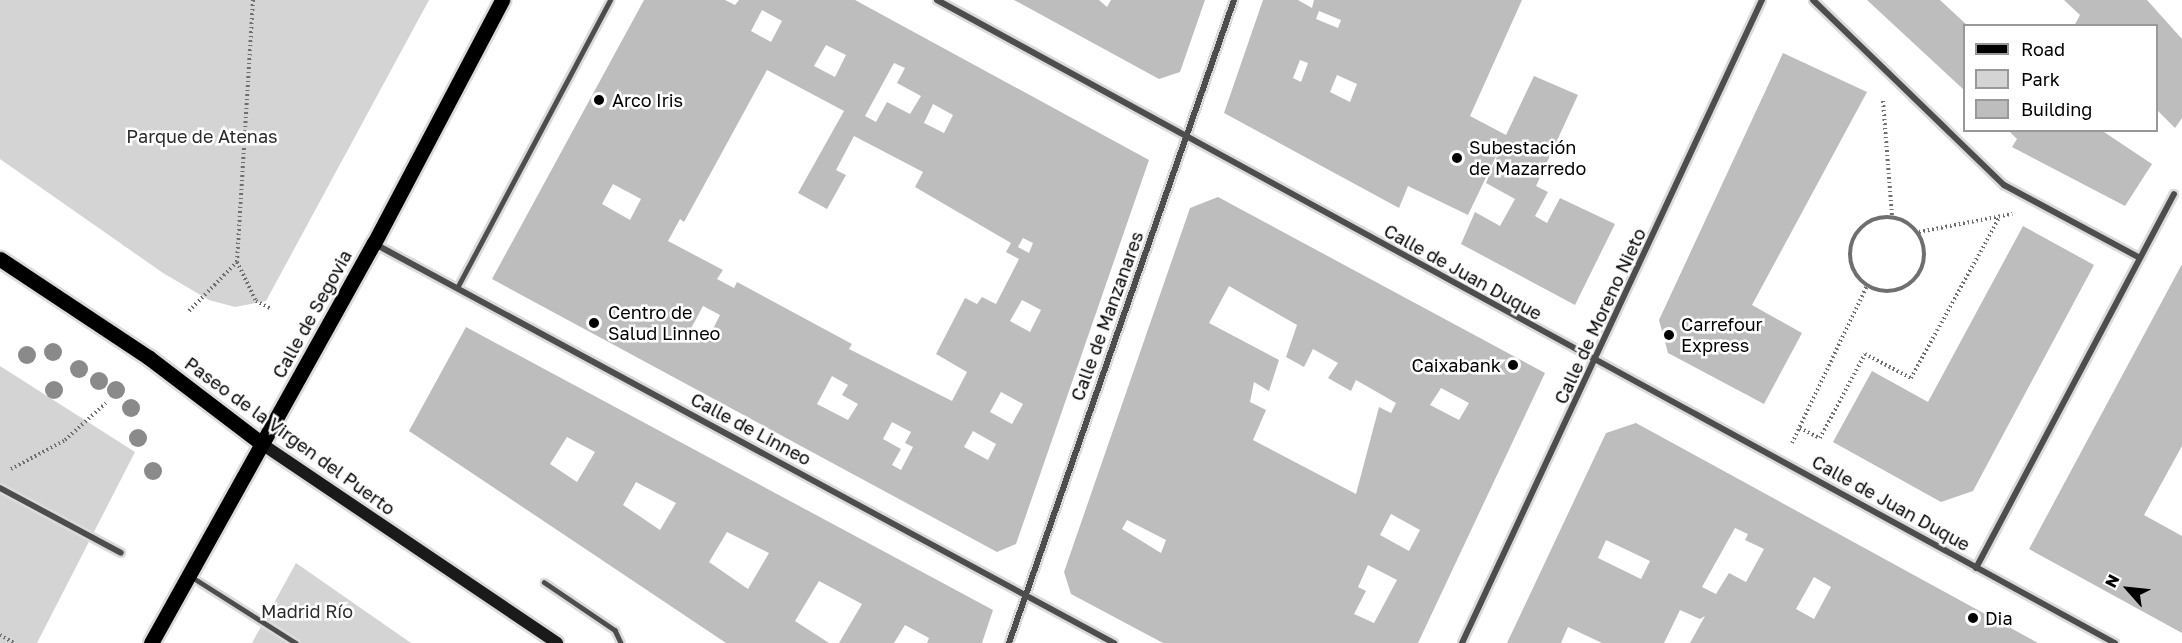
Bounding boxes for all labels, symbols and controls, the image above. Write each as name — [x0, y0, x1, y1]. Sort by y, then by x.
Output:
legend — [1963, 24, 2158, 132]
text: Road — [2021, 38, 2065, 60]
text: Park — [2021, 68, 2060, 90]
place label: Arco Iris — [612, 89, 683, 111]
marker: Arco Iris — [590, 91, 608, 109]
text: Building — [2021, 98, 2092, 120]
park label: Parque de Atenas — [126, 125, 278, 147]
place label: Subestación de Mazarredo — [1469, 137, 1586, 180]
marker: Subestación de Mazarredo — [1450, 151, 1464, 165]
street label: Calle de Juan Duque — [1380, 220, 1546, 324]
street label: Calle de Moreno Nieto — [1550, 225, 1650, 407]
street label: Calle de Manzanares — [1066, 228, 1148, 404]
street label: Calle de Segovia — [268, 246, 356, 382]
place label: Centro de Salud Linneo — [608, 302, 720, 344]
marker: Centro de Salud Linneo — [585, 314, 603, 332]
place label: Carrefour Express — [1681, 314, 1763, 356]
marker: Carrefour Express — [1662, 328, 1676, 342]
street label: Paseo de la Virgen del Puerto — [181, 352, 399, 520]
place label: Caixabank — [1411, 354, 1501, 376]
marker: Caixabank — [1506, 358, 1520, 372]
street label: Calle de Linneo — [687, 388, 815, 470]
street label: Calle de Juan Duque — [1808, 451, 1974, 555]
north arrow — [2098, 559, 2158, 619]
text: N — [2100, 571, 2124, 591]
park label: Madrid Río — [261, 600, 353, 622]
place label: Dia — [1985, 607, 2013, 629]
marker: Dia — [1966, 611, 1980, 625]

